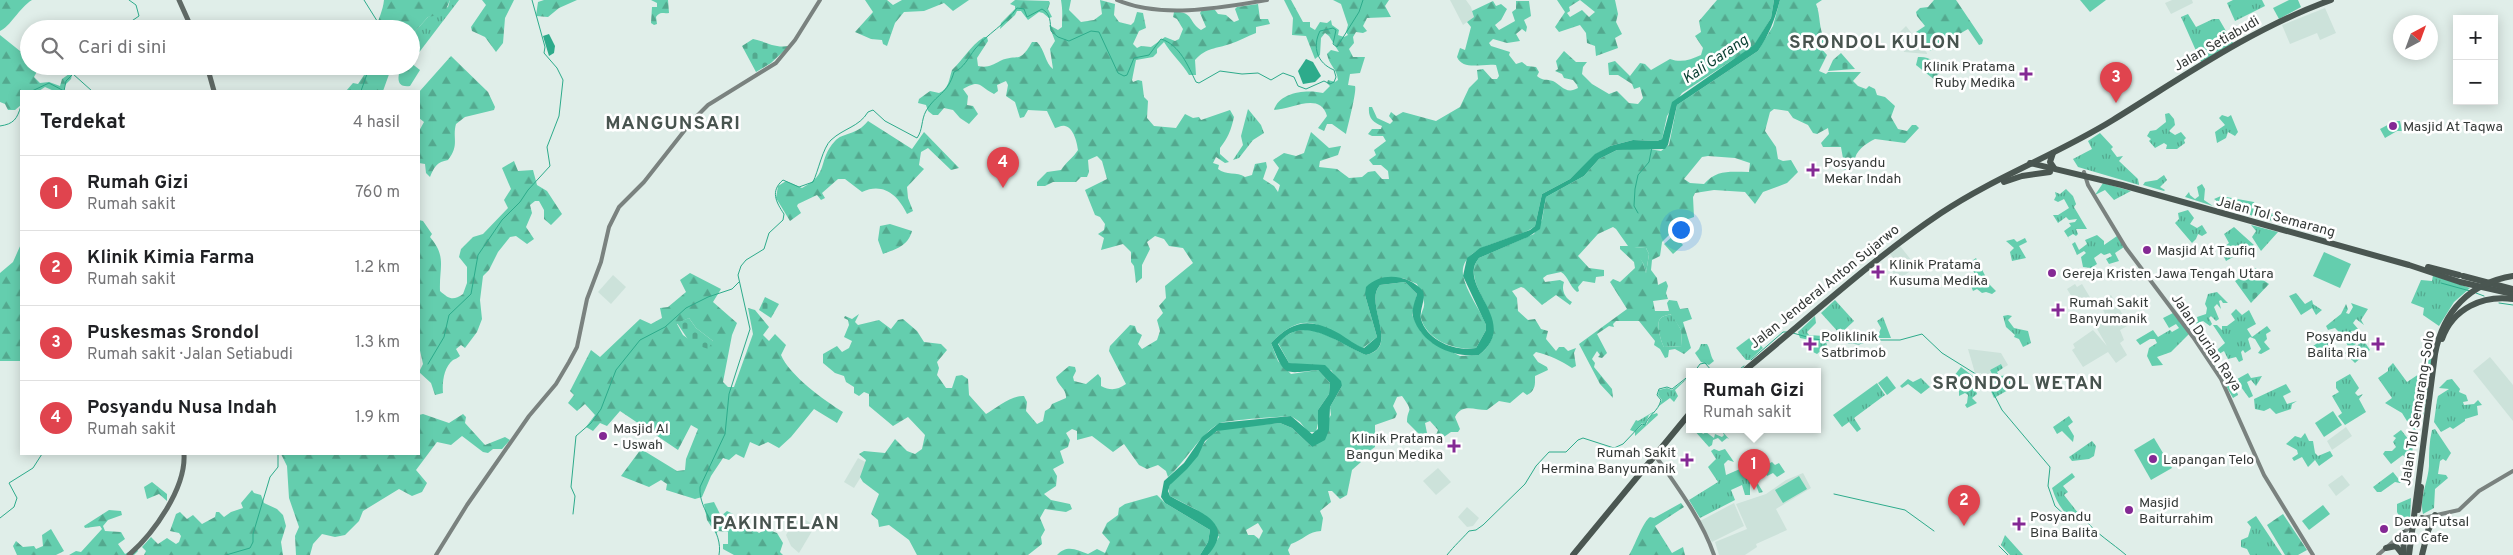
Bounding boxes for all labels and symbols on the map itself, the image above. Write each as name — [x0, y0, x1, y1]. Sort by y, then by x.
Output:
street label: Jalan Setiabudi — [2171, 13, 2263, 76]
north arrow — [2393, 15, 2438, 60]
water label: Kali Garang — [1679, 31, 1753, 89]
district label: SRONDOL KULON — [1789, 31, 1961, 55]
place label: Klinik Pratama Ruby Medika — [1923, 59, 2015, 92]
pin: 3 — [2100, 62, 2132, 103]
marker: Klinik Pratama Ruby Medika — [2019, 67, 2033, 81]
district label: MANGUNSARI — [605, 112, 741, 136]
place label: Masjid At Taqwa — [2403, 119, 2503, 136]
marker: Masjid At Taqwa — [2387, 120, 2399, 132]
pin: 4 — [987, 147, 1019, 188]
place label: Posyandu Mekar Indah — [1824, 155, 1901, 188]
marker: Posyandu Mekar Indah — [1806, 163, 1820, 177]
street label: Jalan Tol Semarang — [2214, 193, 2337, 242]
your location — [1668, 217, 1694, 243]
street label: Jalan Jenderal Anton Sujarwo — [1747, 221, 1903, 353]
place label: Masjid At Taufiq — [2157, 243, 2255, 260]
marker: Masjid At Taufiq — [2141, 244, 2153, 256]
place label: Klinik Pratama Kusuma Medika — [1889, 257, 1988, 290]
marker: Klinik Pratama Kusuma Medika — [1871, 265, 1885, 279]
place label: Gereja Kristen Jawa Tengah Utara — [2062, 266, 2274, 283]
marker: Gereja Kristen Jawa Tengah Utara — [2046, 267, 2058, 279]
street label: Jalan Durian Raya — [2167, 291, 2245, 395]
place label: Rumah Sakit Banyumanik — [2069, 295, 2149, 328]
marker: Rumah Sakit Banyumanik — [2051, 303, 2065, 317]
place label: Poliklinik Satbrimob — [1821, 329, 1886, 362]
place label: Posyandu Balita Ria — [2306, 329, 2367, 362]
street label: Jalan Tol Semarang–Solo — [2398, 329, 2439, 487]
marker: Poliklinik Satbrimob — [1803, 337, 1817, 351]
marker: Posyandu Balita Ria — [2371, 337, 2385, 351]
district label: SRONDOL WETAN — [1932, 372, 2104, 396]
place label: Masjid Al - Uswah — [613, 421, 669, 454]
marker: Masjid Al - Uswah — [597, 430, 609, 442]
place label: Klinik Pratama Bangun Medika — [1346, 431, 1443, 464]
marker: Klinik Pratama Bangun Medika — [1447, 439, 1461, 453]
place label: Rumah Sakit Hermina Banyumanik — [1541, 445, 1676, 478]
pin: 1 — [1738, 449, 1770, 490]
place label: Lapangan Telo — [2163, 452, 2254, 469]
marker: Rumah Sakit Hermina Banyumanik — [1680, 453, 1694, 467]
marker: Lapangan Telo — [2147, 453, 2159, 465]
pin: 2 — [1948, 485, 1980, 526]
place label: Masjid Baiturrahim — [2139, 495, 2213, 528]
marker: Masjid Baiturrahim — [2123, 504, 2135, 516]
place label: Posyandu Bina Balita — [2030, 509, 2098, 542]
district label: PAKINTELAN — [712, 512, 840, 536]
place label: Dewa Futsal dan Cafe — [2394, 514, 2469, 547]
marker: Posyandu Bina Balita — [2012, 517, 2026, 531]
marker: Dewa Futsal dan Cafe — [2378, 523, 2390, 535]

